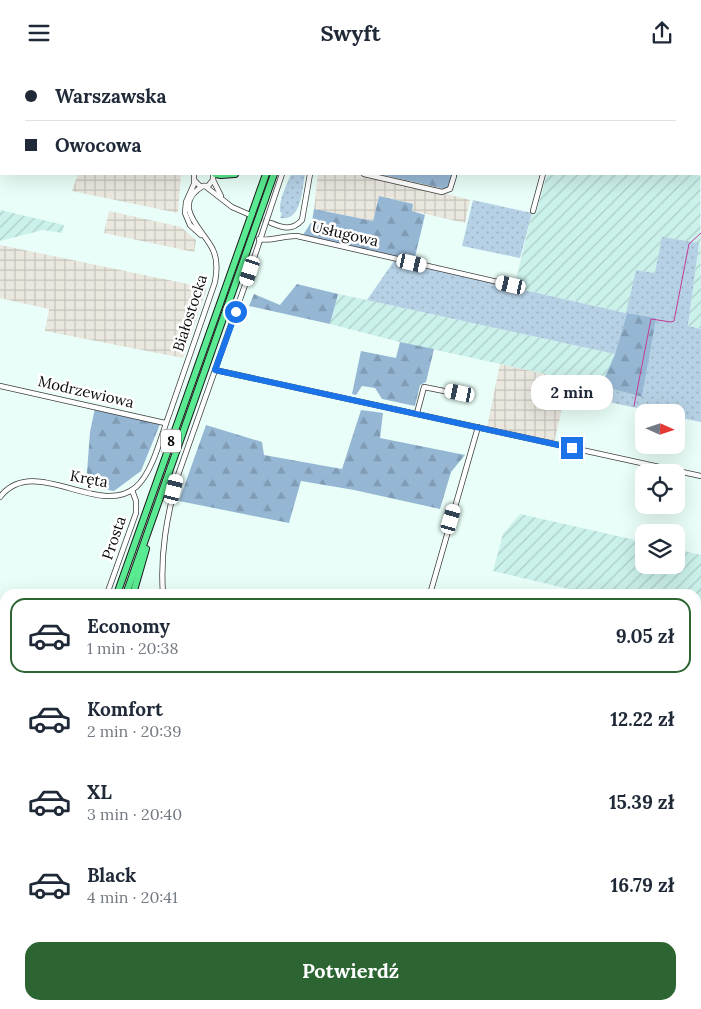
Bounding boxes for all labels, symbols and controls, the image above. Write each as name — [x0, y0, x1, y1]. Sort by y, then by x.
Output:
icon: menu — [25, 19, 53, 47]
text: Swyft — [320, 19, 381, 47]
icon: share — [648, 19, 676, 47]
text: Warszawska — [55, 84, 166, 108]
text: Owocowa — [55, 133, 141, 157]
street label: Usługowa — [310, 217, 381, 250]
car — [395, 252, 428, 274]
car — [238, 254, 261, 288]
street label: Białostocka — [168, 272, 211, 354]
car — [494, 274, 527, 296]
route start — [225, 301, 247, 323]
street label: Modrzewiowa — [36, 371, 136, 412]
callout: 2 min — [531, 375, 613, 411]
text: 2 min — [551, 382, 593, 402]
car — [443, 383, 476, 403]
north arrow — [635, 404, 685, 454]
map controls — [635, 404, 685, 574]
road number: 8 — [161, 429, 181, 453]
route end — [561, 437, 583, 459]
button: locate — [635, 464, 685, 514]
street label: Kręta — [69, 466, 110, 491]
car — [163, 473, 184, 505]
car — [439, 503, 462, 535]
street label: Prosta — [97, 513, 130, 562]
button: layers — [635, 524, 685, 574]
icon: car — [27, 613, 72, 658]
text: Economy — [87, 614, 170, 638]
text: 9.05 zł — [616, 624, 674, 648]
text: 1 min · 20:38 — [87, 638, 178, 658]
icon: car — [27, 696, 72, 741]
text: Komfort — [87, 697, 163, 721]
text: 12.22 zł — [610, 707, 674, 731]
text: 2 min · 20:39 — [87, 721, 181, 741]
icon: car — [27, 779, 72, 824]
text: XL — [87, 780, 112, 804]
text: 15.39 zł — [609, 790, 674, 814]
text: 3 min · 20:40 — [87, 804, 182, 824]
icon: car — [27, 862, 72, 907]
text: Black — [87, 863, 136, 887]
text: 16.79 zł — [611, 873, 674, 897]
text: 4 min · 20:41 — [87, 887, 178, 907]
button: Potwierdź — [25, 942, 676, 1000]

